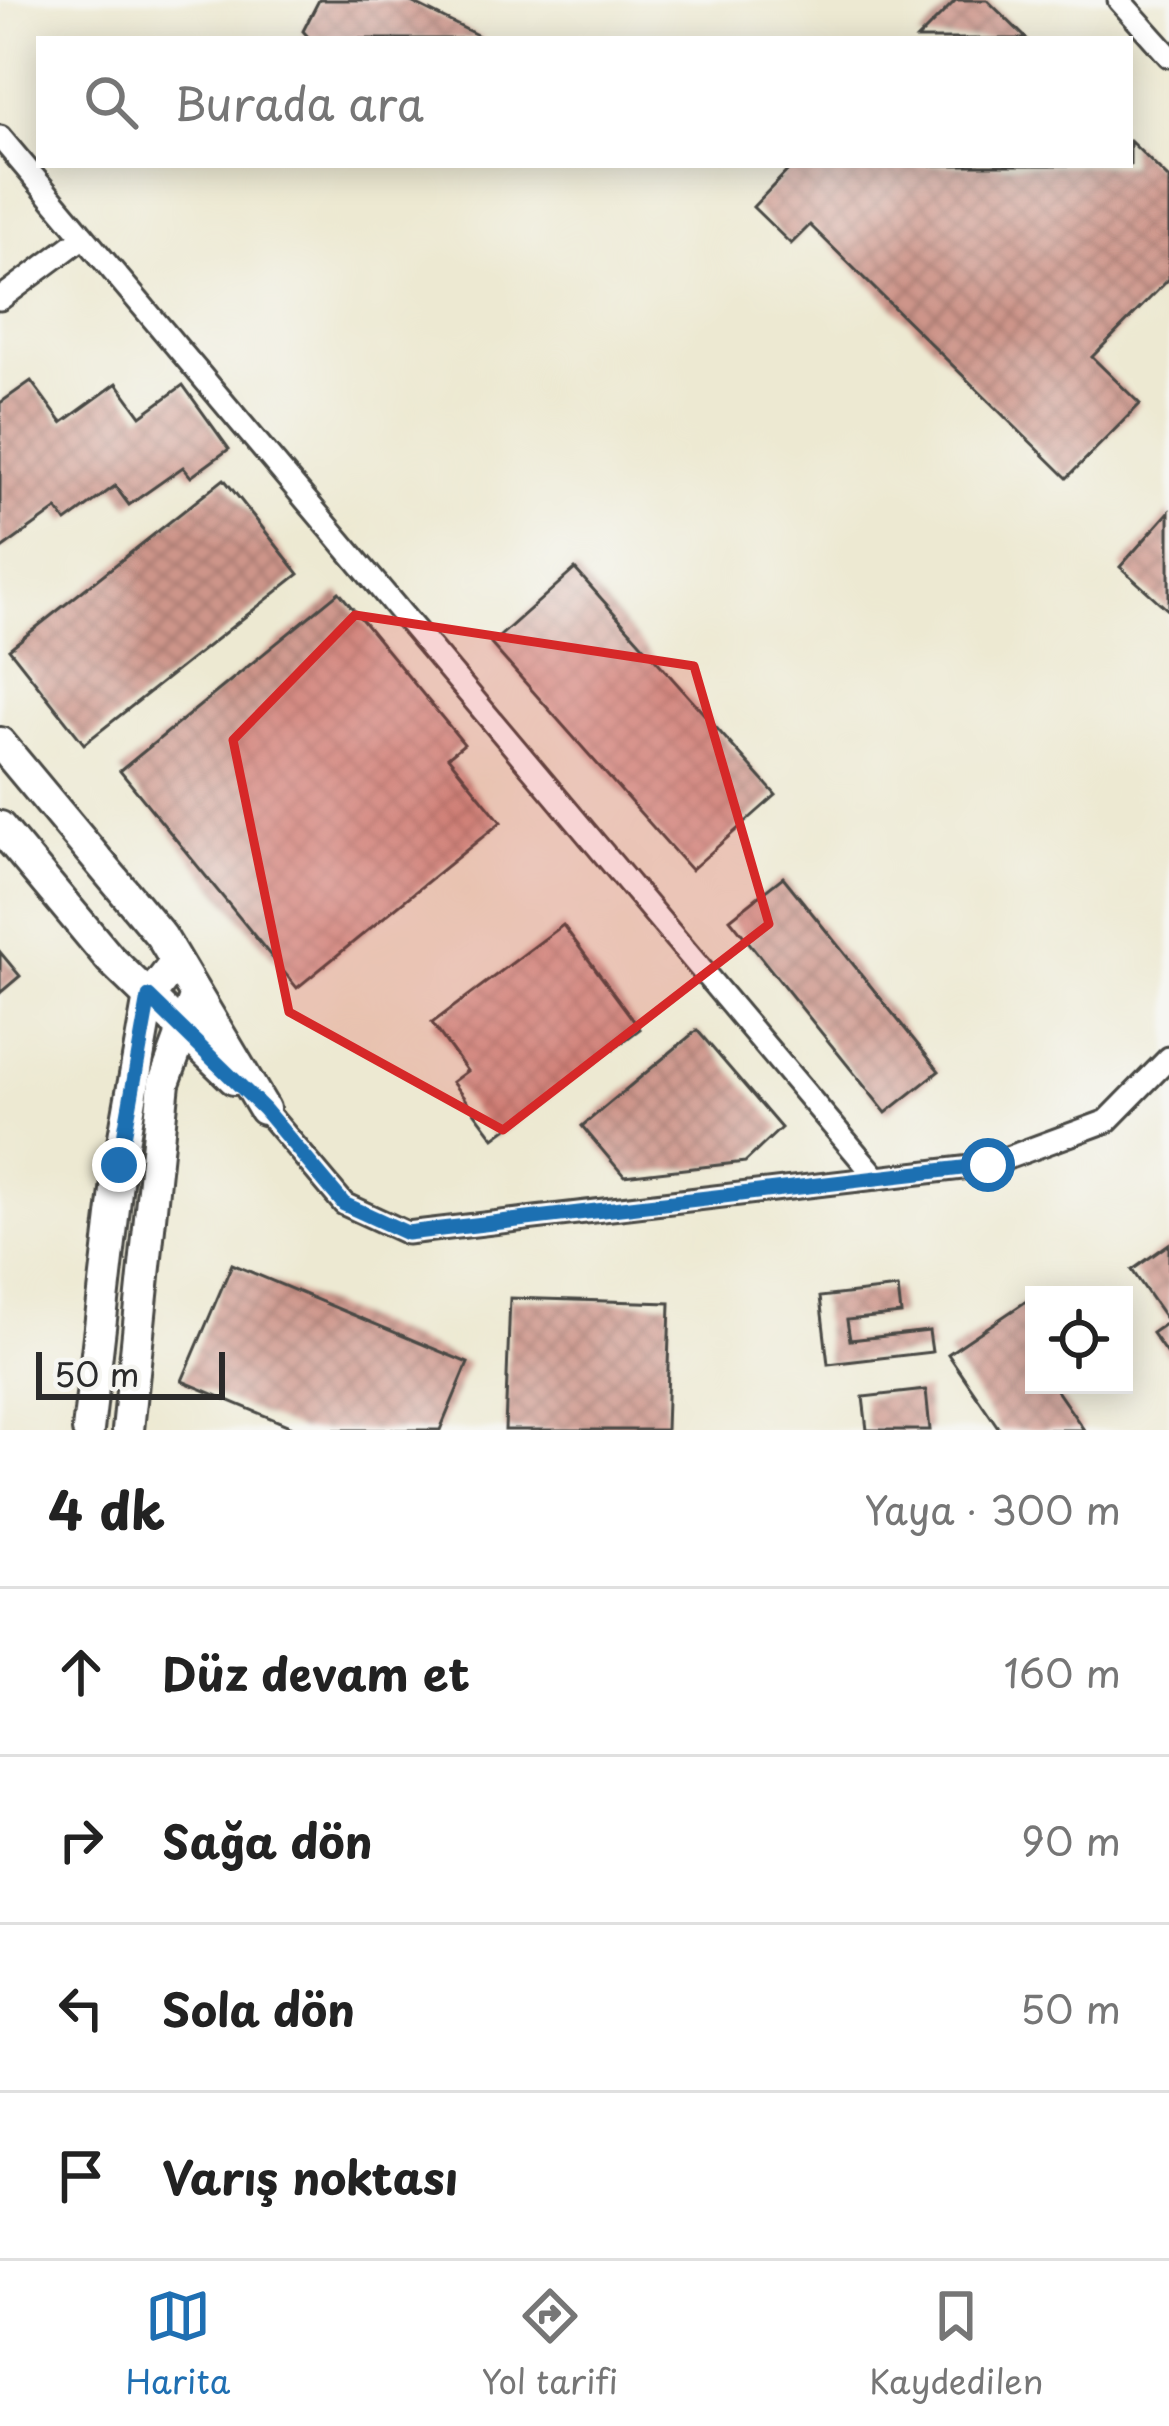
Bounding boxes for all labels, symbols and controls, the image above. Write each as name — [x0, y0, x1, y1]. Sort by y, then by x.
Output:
search box — [36, 36, 1133, 168]
text: Burada ara — [174, 68, 424, 136]
icon: search — [78, 69, 144, 135]
route end — [92, 1138, 146, 1192]
route start — [961, 1138, 1015, 1192]
map controls — [1025, 1286, 1133, 1394]
button: locate — [1025, 1286, 1133, 1394]
scale bar — [36, 1346, 225, 1399]
text: 50 m — [54, 1348, 140, 1398]
text: 4 dk — [48, 1470, 165, 1547]
text: Yaya · 300 m — [864, 1479, 1121, 1538]
text: Düz devam et — [162, 1638, 470, 1706]
icon: ahead — [48, 1639, 114, 1705]
text: 160 m — [1004, 1642, 1121, 1701]
text: Sağa dön — [162, 1806, 373, 1874]
icon: right — [48, 1807, 114, 1873]
text: 90 m — [1021, 1810, 1121, 1869]
text: Sola dön — [162, 1974, 355, 2042]
icon: left — [48, 1975, 114, 2041]
text: 50 m — [1020, 1978, 1121, 2037]
text: Varış noktası — [162, 2142, 458, 2210]
icon: arrive — [48, 2143, 114, 2209]
tab: Harita — [126, 2283, 230, 2405]
tab: Yol tarifi — [481, 2283, 618, 2405]
tab: Kaydedilen — [869, 2283, 1043, 2405]

